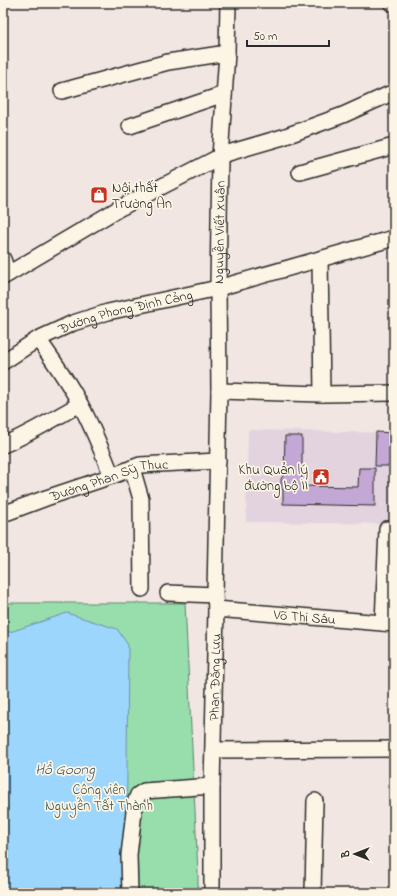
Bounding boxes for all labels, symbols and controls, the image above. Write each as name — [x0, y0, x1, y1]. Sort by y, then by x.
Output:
scale bar — [247, 22, 329, 48]
text: 50 m — [253, 28, 277, 46]
place label: Nội thất Trường An — [112, 178, 172, 216]
street label: Nguyễn Viết Xuân — [209, 180, 232, 284]
shop icon: Nội thất Trường An — [89, 185, 109, 205]
street label: Đường Phong Định Cảng — [54, 285, 195, 341]
street label: Đường Phan Sỹ Thục — [46, 455, 169, 508]
place label: Khu Quản lý đường bộ II — [239, 460, 308, 498]
public building icon: Khu Quản lý đường bộ II — [311, 467, 331, 487]
street label: Võ Thị Sáu — [272, 605, 336, 631]
street label: Phan Đăng Lưu — [204, 633, 228, 721]
water label: Hồ Goong — [35, 759, 95, 782]
park label: Công viên Nguyễn Tất Thành — [45, 780, 153, 818]
north arrow — [335, 834, 375, 874]
text: B — [338, 850, 354, 859]

